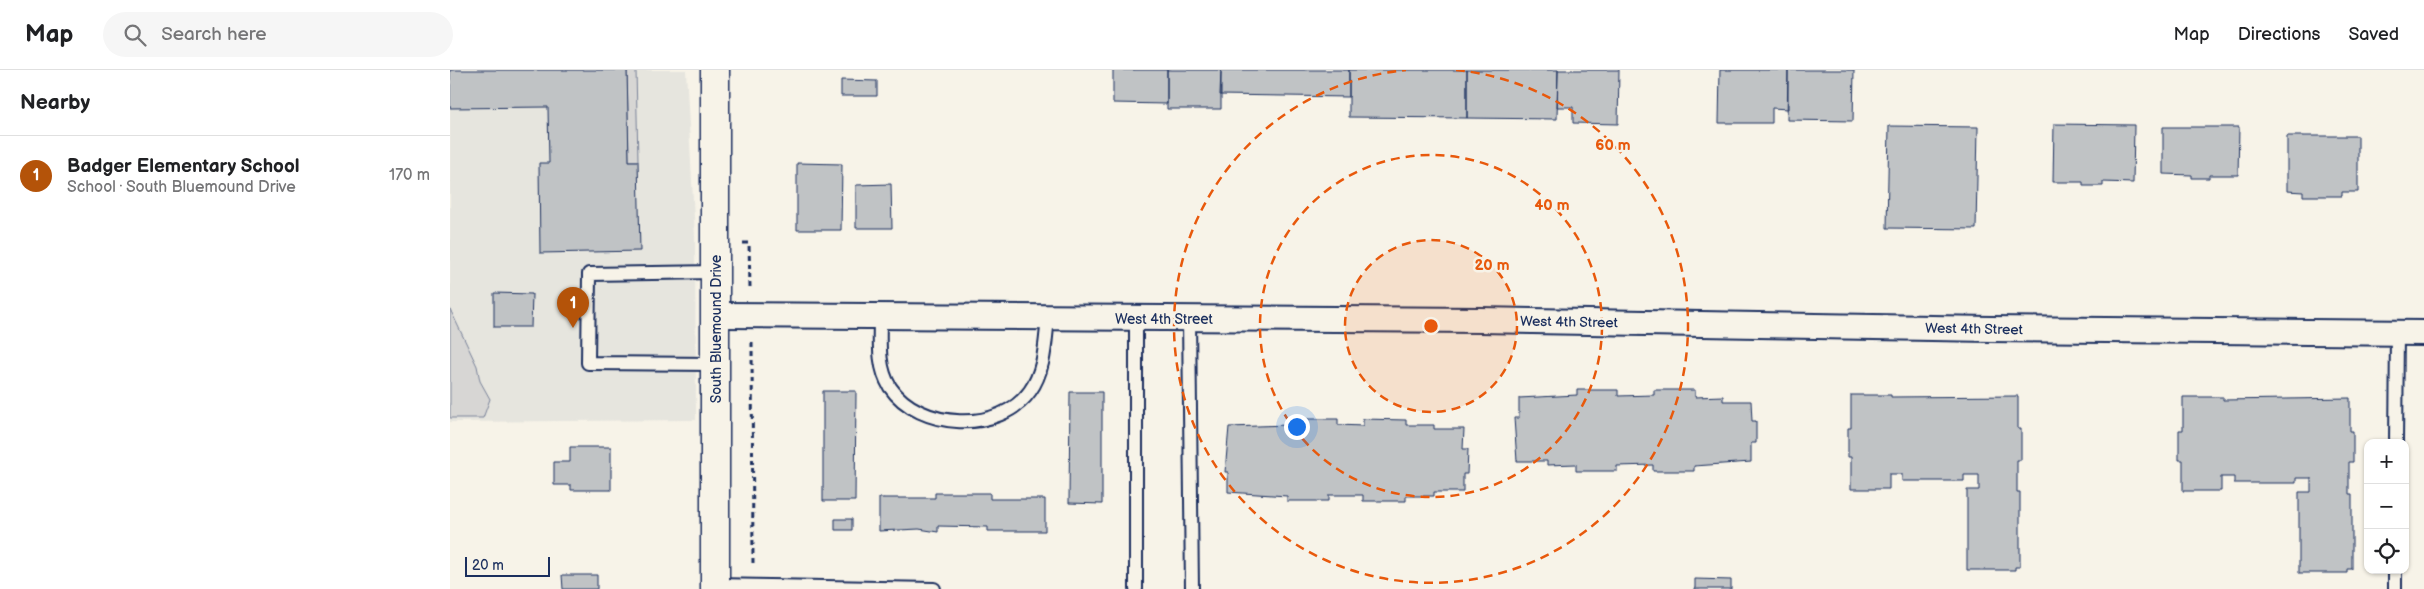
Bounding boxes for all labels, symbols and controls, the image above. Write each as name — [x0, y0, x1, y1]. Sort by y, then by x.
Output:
search box — [103, 12, 453, 57]
text: Map — [25, 20, 73, 49]
icon: search — [121, 21, 149, 49]
text: Search here — [161, 23, 267, 46]
text: Map — [2174, 24, 2210, 45]
text: Directions — [2238, 24, 2320, 45]
text: Saved — [2348, 24, 2399, 45]
text: Nearby — [20, 90, 90, 115]
text: 60 m — [1595, 136, 1631, 155]
text: Badger Elementary School — [67, 155, 300, 178]
text: 1 — [33, 166, 39, 185]
text: 170 m — [389, 166, 430, 185]
text: School · South Bluemound Drive — [67, 178, 296, 197]
text: 40 m — [1534, 196, 1570, 215]
street label: South Bluemound Drive — [708, 255, 725, 403]
text: 20 m — [1475, 256, 1510, 275]
pin: 1 — [557, 287, 589, 328]
street label: West 4th Street — [1115, 311, 1214, 328]
street label: West 4th Street — [1520, 313, 1619, 331]
centre of rings — [1422, 317, 1440, 335]
street label: West 4th Street — [1925, 320, 2024, 338]
your location — [1284, 414, 1310, 440]
map controls — [2364, 439, 2409, 574]
button: + — [2364, 439, 2409, 484]
button: − — [2364, 484, 2409, 529]
button: locate — [2364, 529, 2409, 574]
scale bar — [465, 554, 550, 577]
text: 20 m — [472, 557, 504, 574]

